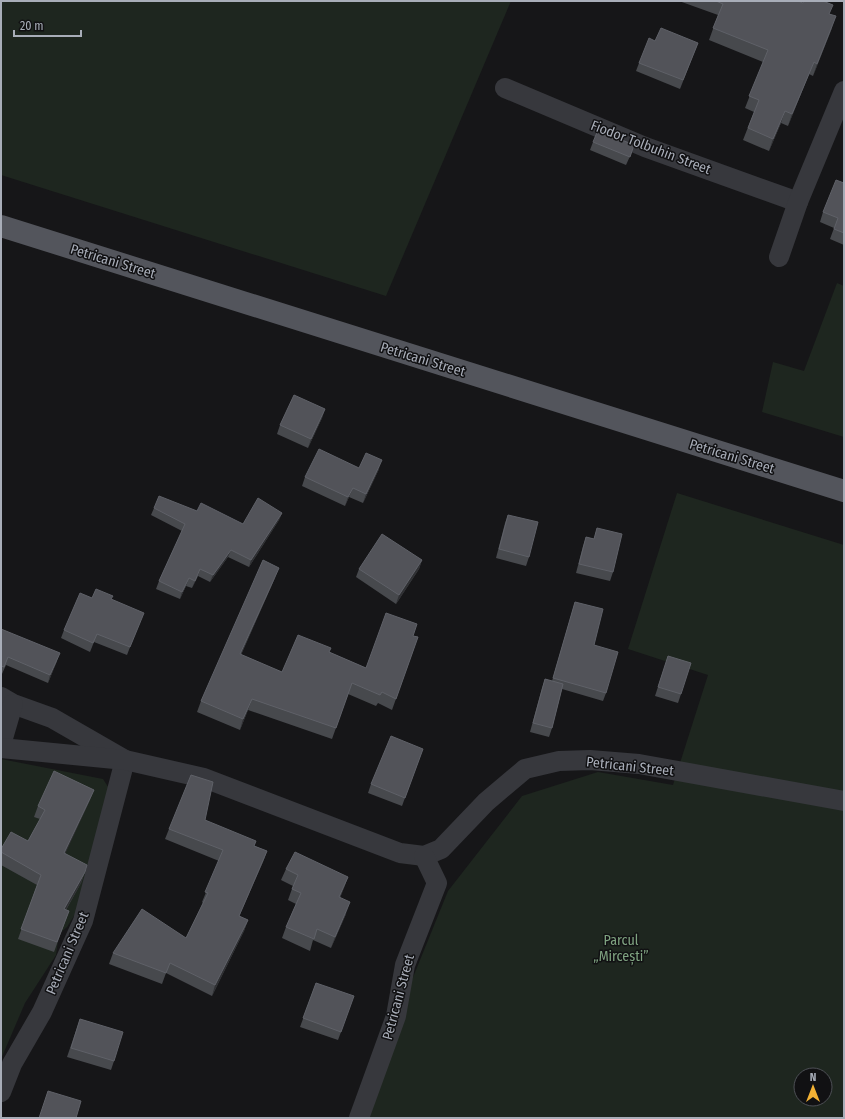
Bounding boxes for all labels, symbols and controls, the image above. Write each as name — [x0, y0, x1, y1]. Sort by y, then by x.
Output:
scale bar — [14, 12, 81, 38]
text: 20 m — [20, 19, 44, 33]
street label: Fiodor Tolbuhin Street — [588, 117, 714, 178]
street label: Petricani Street — [68, 240, 158, 283]
street label: Petricani Street — [378, 338, 468, 381]
street label: Petricani Street — [687, 435, 777, 478]
street label: Petricani Street — [585, 753, 675, 780]
street label: Petricani Street — [42, 909, 93, 997]
park label: Parcul „Mircești” — [593, 932, 649, 966]
street label: Petricani Street — [379, 952, 418, 1042]
north arrow — [793, 1067, 833, 1107]
text: N — [810, 1071, 816, 1084]

